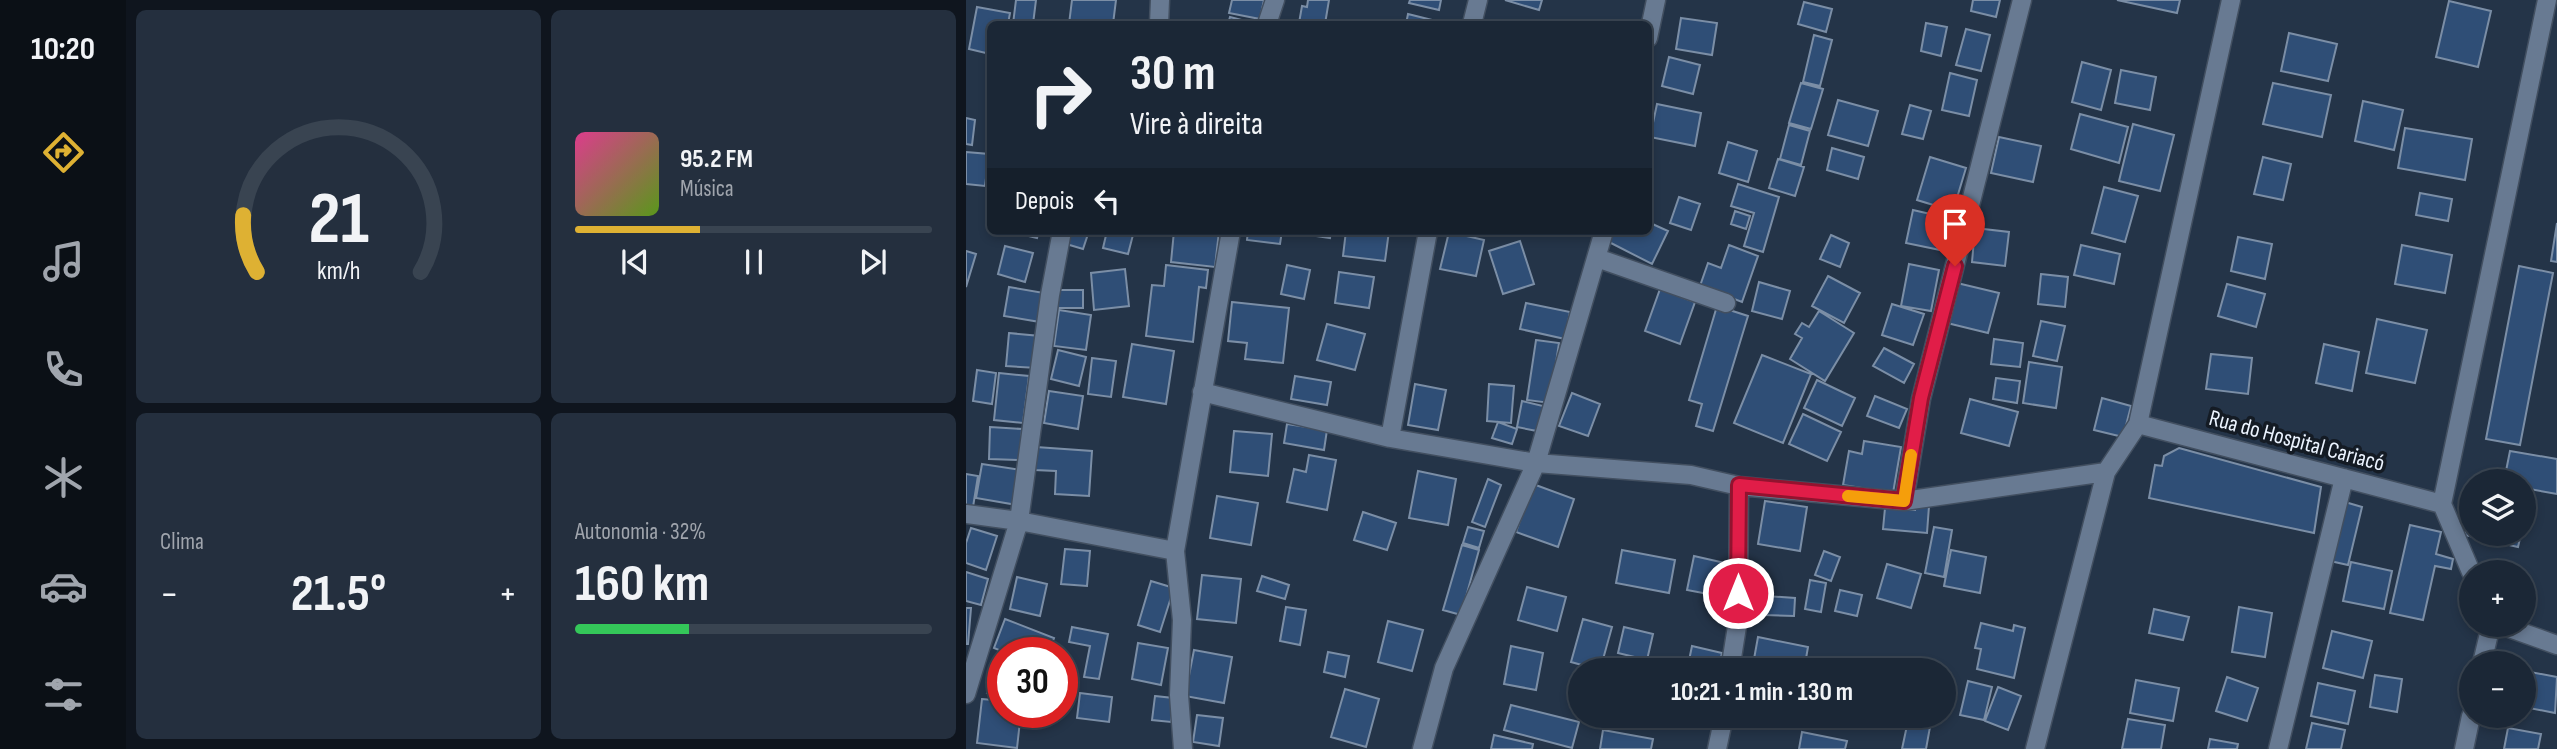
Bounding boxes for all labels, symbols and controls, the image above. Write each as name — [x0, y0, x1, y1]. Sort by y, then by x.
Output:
text: 10:20 — [31, 30, 95, 69]
text: 30 m — [1130, 45, 1215, 104]
icon: right — [1015, 49, 1106, 140]
text: Vire à direita — [1130, 105, 1263, 144]
icon: directions — [39, 128, 88, 177]
text: 95.2 FM — [680, 144, 753, 175]
text: Música — [680, 175, 734, 203]
text: 21 — [308, 177, 369, 265]
icon: left — [1088, 182, 1126, 220]
text: Depois — [1015, 186, 1074, 217]
pin — [1925, 194, 1985, 266]
icon: arrive — [1936, 205, 1974, 243]
icon: music — [39, 237, 88, 286]
icon: previous — [616, 243, 654, 281]
icon: pause — [735, 243, 773, 281]
icon: next — [854, 243, 892, 281]
text: km/h — [317, 256, 360, 287]
icon: phone — [39, 345, 88, 394]
street label: Rua do Hospital Cariacó — [2206, 404, 2388, 478]
icon: climate — [39, 453, 88, 502]
map controls — [2459, 469, 2536, 728]
button: layers — [2459, 469, 2536, 546]
text: Autonomia · 32% — [575, 518, 706, 546]
text: Clima — [160, 528, 204, 556]
text: 160 km — [575, 553, 709, 616]
position arrow — [1701, 556, 1775, 630]
button: + — [2459, 560, 2536, 637]
icon: car — [39, 562, 88, 611]
text: 21.5° — [291, 563, 386, 626]
text: − — [160, 572, 179, 617]
text: + — [498, 572, 517, 617]
speed limit sign: 30 — [987, 637, 1078, 728]
button: − — [2459, 651, 2536, 728]
icon: filters — [39, 670, 88, 719]
text: 10:21 · 1 min · 130 m — [1671, 677, 1853, 708]

